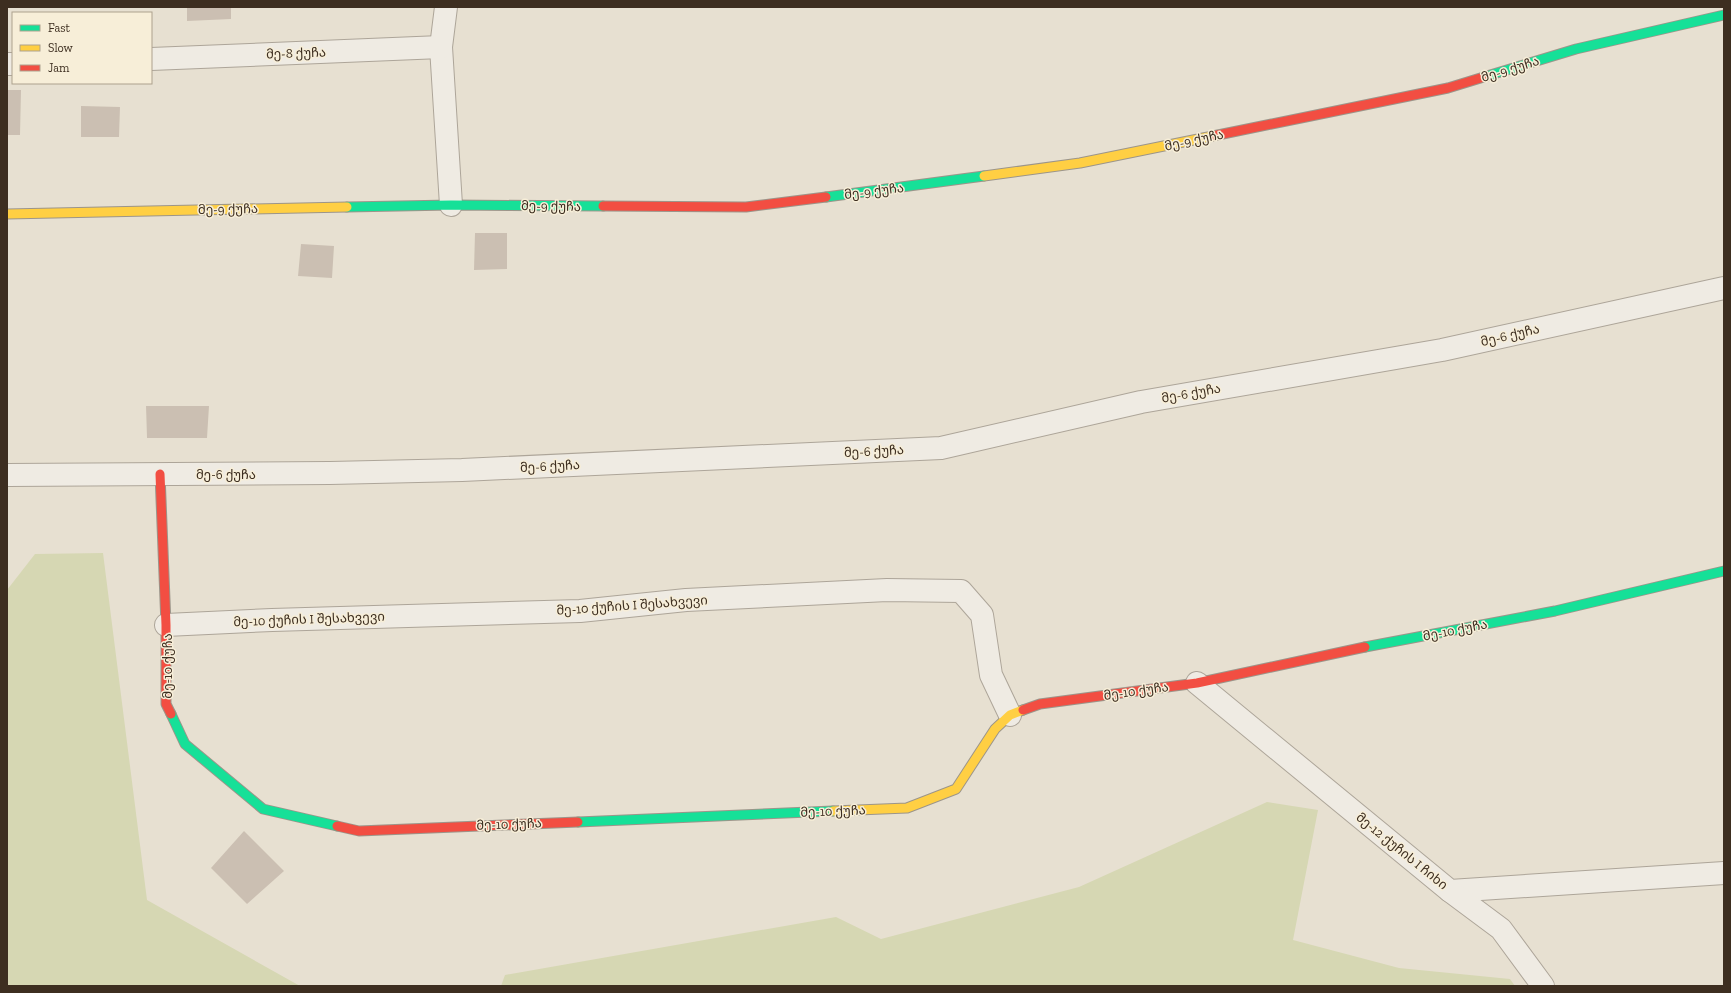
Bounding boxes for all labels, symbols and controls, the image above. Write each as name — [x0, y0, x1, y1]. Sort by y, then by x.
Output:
legend — [12, 12, 152, 84]
text: Fast — [48, 21, 71, 35]
text: Slow — [48, 41, 74, 55]
street label: მე-8 ქუჩა — [266, 44, 326, 62]
street label: მე-9 ქუჩა — [1479, 53, 1541, 85]
text: Jam — [48, 61, 70, 75]
street label: მე-9 ქუჩა — [1163, 126, 1225, 154]
street label: მე-9 ქუჩა — [843, 180, 905, 202]
street label: მე-9 ქუჩა — [521, 198, 581, 214]
street label: მე-9 ქუჩა — [198, 201, 258, 217]
street label: მე-6 ქუჩა — [1479, 321, 1541, 349]
street label: მე-6 ქუჩა — [1160, 380, 1222, 406]
street label: მე-6 ქუჩა — [844, 442, 904, 460]
street label: მე-6 ქუჩა — [520, 457, 580, 475]
street label: მე-6 ქუჩა — [196, 467, 256, 482]
street label: მე-10 ქუჩის I შესახვევი — [556, 592, 708, 618]
street label: მე-10 ქუჩის I შესახვევი — [233, 609, 385, 629]
street label: მე-10 ქუჩა — [1421, 616, 1489, 644]
street label: მე-10 ქუჩა — [160, 633, 175, 699]
street label: მე-10 ქუჩა — [1103, 679, 1169, 703]
street label: მე-10 ქუჩა — [800, 802, 866, 820]
street label: მე-12 ქუჩის I ჩიხი — [1353, 810, 1451, 892]
street label: მე-10 ქუჩა — [476, 815, 542, 833]

